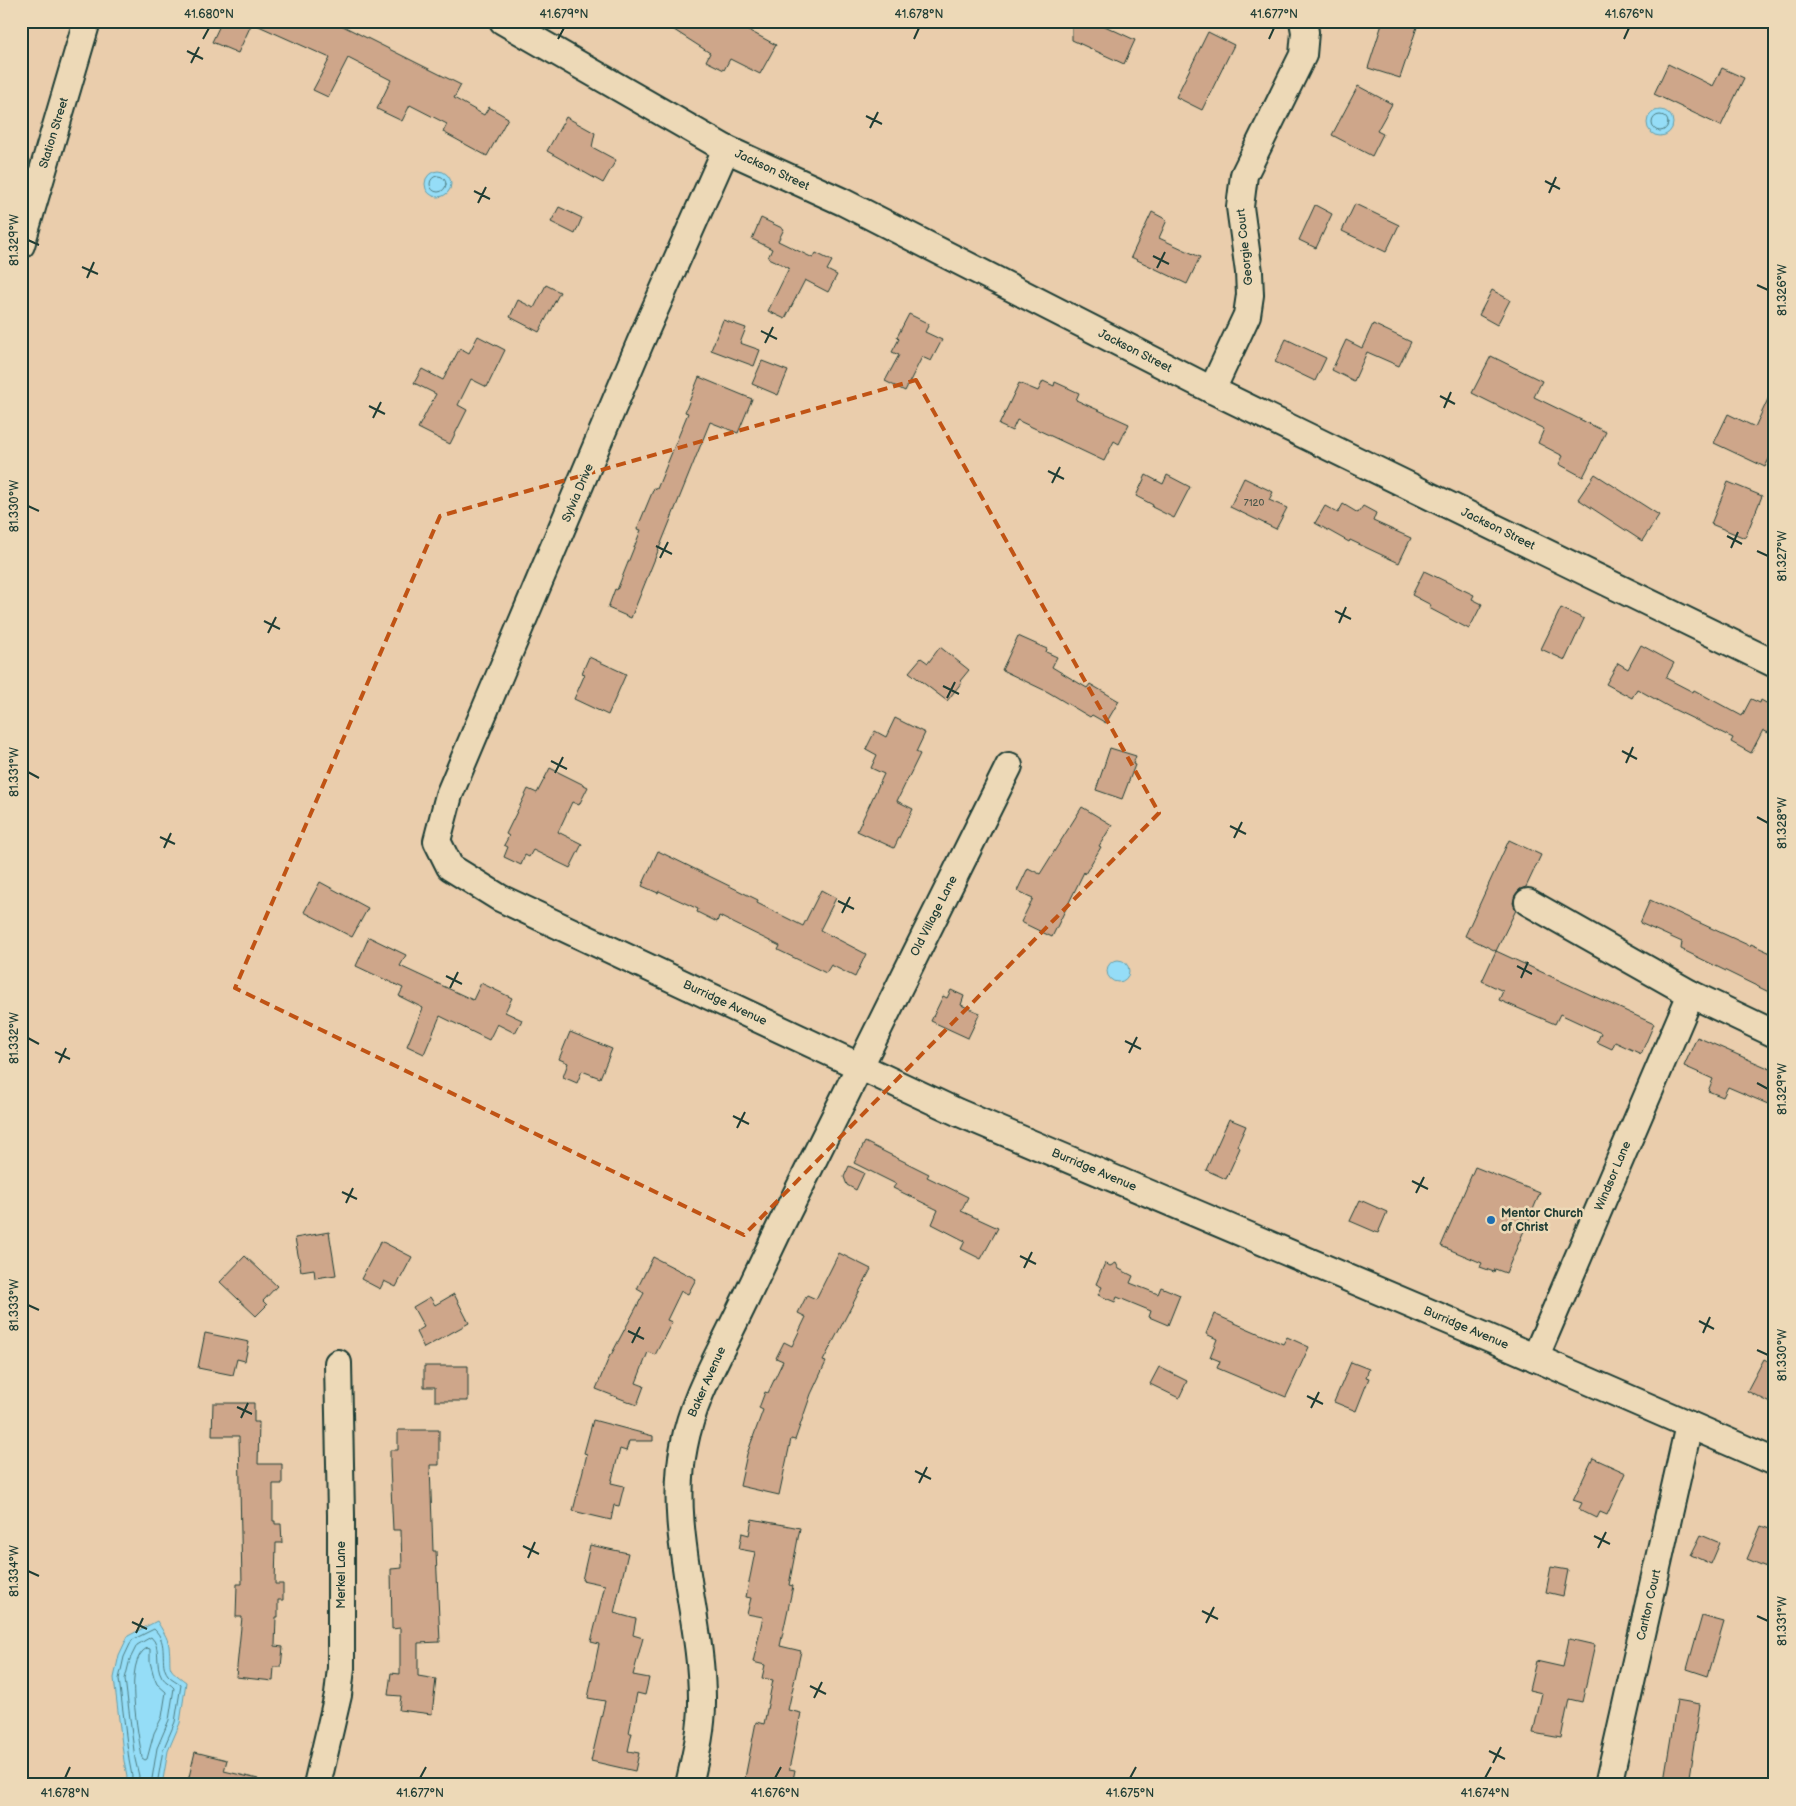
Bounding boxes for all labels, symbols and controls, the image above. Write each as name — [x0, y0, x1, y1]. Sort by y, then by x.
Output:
text: 41.680°N — [184, 7, 234, 22]
text: 41.679°N — [539, 7, 589, 22]
text: 41.678°N — [894, 7, 944, 22]
text: 41.677°N — [1250, 7, 1298, 22]
text: 41.676°N — [1604, 7, 1654, 22]
street label: Station Street — [36, 95, 72, 170]
street label: Jackson Street — [732, 146, 812, 194]
street label: Georgie Court — [1233, 208, 1256, 286]
text: 81.329°W — [7, 214, 22, 266]
text: 81.326°W — [1775, 264, 1790, 316]
street label: Jackson Street — [1096, 326, 1175, 376]
street label: Sylvia Drive — [559, 461, 597, 525]
text: 81.330°W — [7, 480, 22, 532]
house number: 7120 — [1244, 497, 1264, 509]
street label: Jackson Street — [1459, 505, 1538, 554]
text: 81.327°W — [1775, 531, 1790, 581]
text: 81.331°W — [7, 747, 22, 797]
text: 81.328°W — [1775, 797, 1790, 849]
street label: Old Village Lane — [907, 873, 961, 959]
street label: Burridge Avenue — [681, 977, 769, 1029]
text: 81.332°W — [7, 1012, 22, 1064]
text: 81.329°W — [1775, 1063, 1790, 1115]
street label: Windsor Lane — [1592, 1139, 1634, 1213]
street label: Burridge Avenue — [1049, 1145, 1139, 1195]
place label: Mentor Church of Christ — [1501, 1206, 1583, 1235]
marker: Mentor Church of Christ — [1485, 1214, 1497, 1226]
text: 81.333°W — [7, 1279, 22, 1331]
street label: Burridge Avenue — [1421, 1303, 1511, 1353]
text: 81.330°W — [1775, 1329, 1790, 1381]
street label: Baker Avenue — [685, 1344, 729, 1420]
street label: Merkel Lane — [334, 1541, 349, 1609]
text: 81.334°W — [7, 1545, 22, 1597]
street label: Carlton Court — [1634, 1568, 1665, 1642]
text: 81.331°W — [1775, 1596, 1790, 1646]
text: 41.678°N — [40, 1786, 90, 1801]
text: 41.677°N — [396, 1786, 444, 1801]
text: 41.676°N — [750, 1786, 800, 1801]
text: 41.675°N — [1106, 1786, 1154, 1801]
text: 41.674°N — [1461, 1786, 1509, 1801]

